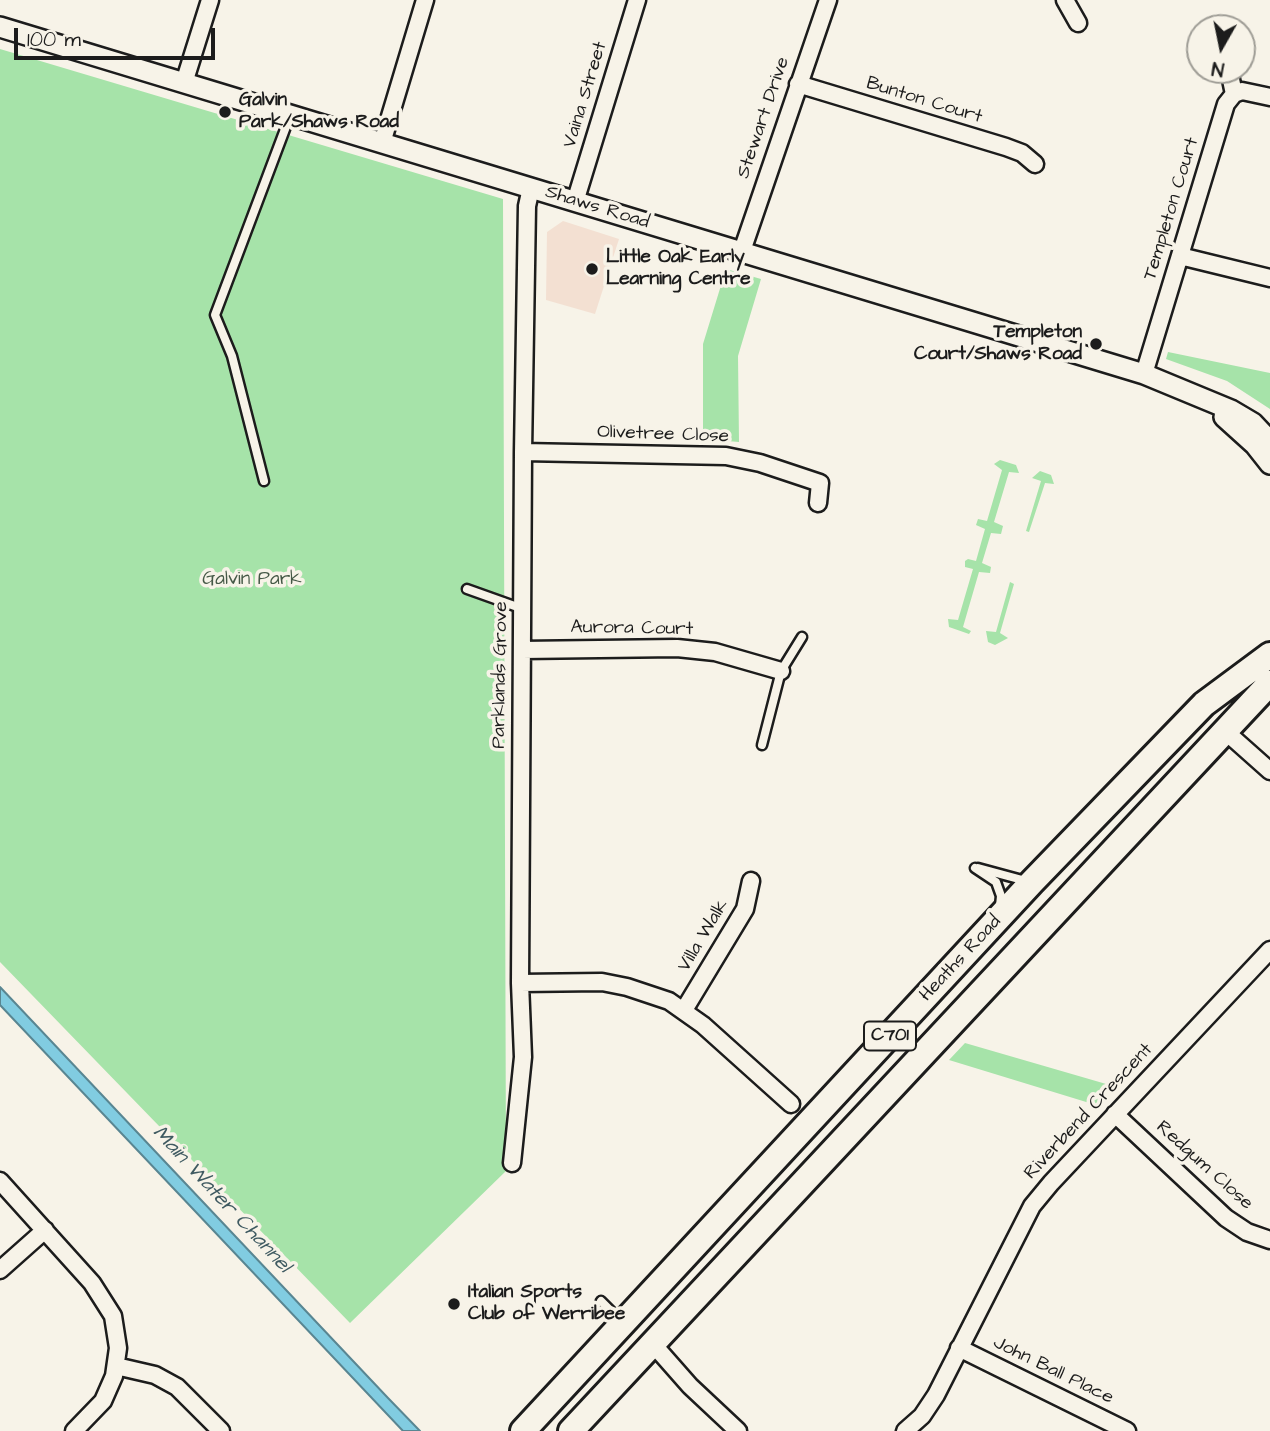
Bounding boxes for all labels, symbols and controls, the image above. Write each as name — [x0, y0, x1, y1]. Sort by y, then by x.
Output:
scale bar — [18, 14, 219, 58]
north arrow — [1186, 14, 1256, 84]
text: 100 m — [27, 25, 81, 54]
street label: Vaina Street — [559, 39, 613, 151]
street label: Stewart Drive — [733, 54, 795, 182]
text: N — [1210, 54, 1226, 83]
street label: Bunton Court — [863, 73, 985, 129]
place label: Galvin Park/Shaws Road — [239, 90, 399, 134]
marker: Galvin Park/Shaws Road — [217, 104, 233, 120]
street label: Templeton Court — [1139, 135, 1205, 283]
street label: Shaws Road — [542, 181, 652, 235]
place label: Little Oak Early Learning Centre — [606, 247, 751, 291]
marker: Little Oak Early Learning Centre — [584, 261, 600, 277]
place label: Templeton Court/Shaws Road — [914, 322, 1082, 366]
marker: Templeton Court/Shaws Road — [1088, 336, 1104, 352]
street label: Olivetree Close — [597, 421, 729, 449]
park label: Galvin Park — [202, 569, 302, 591]
street label: Parklands Grove — [488, 601, 514, 749]
street label: Aurora Court — [570, 617, 694, 641]
street label: Villa Walk — [674, 896, 734, 976]
street label: Heaths Road — [915, 911, 1007, 1007]
road number: C701 — [864, 1021, 916, 1050]
street label: Riverbend Crescent — [1020, 1039, 1158, 1185]
street label: Redgum Close — [1151, 1117, 1257, 1215]
water label: Main Water Channel — [146, 1121, 296, 1279]
place label: Italian Sports Club of Werribee — [468, 1282, 625, 1326]
marker: Italian Sports Club of Werribee — [446, 1296, 462, 1312]
street label: John Ball Place — [989, 1332, 1117, 1410]

